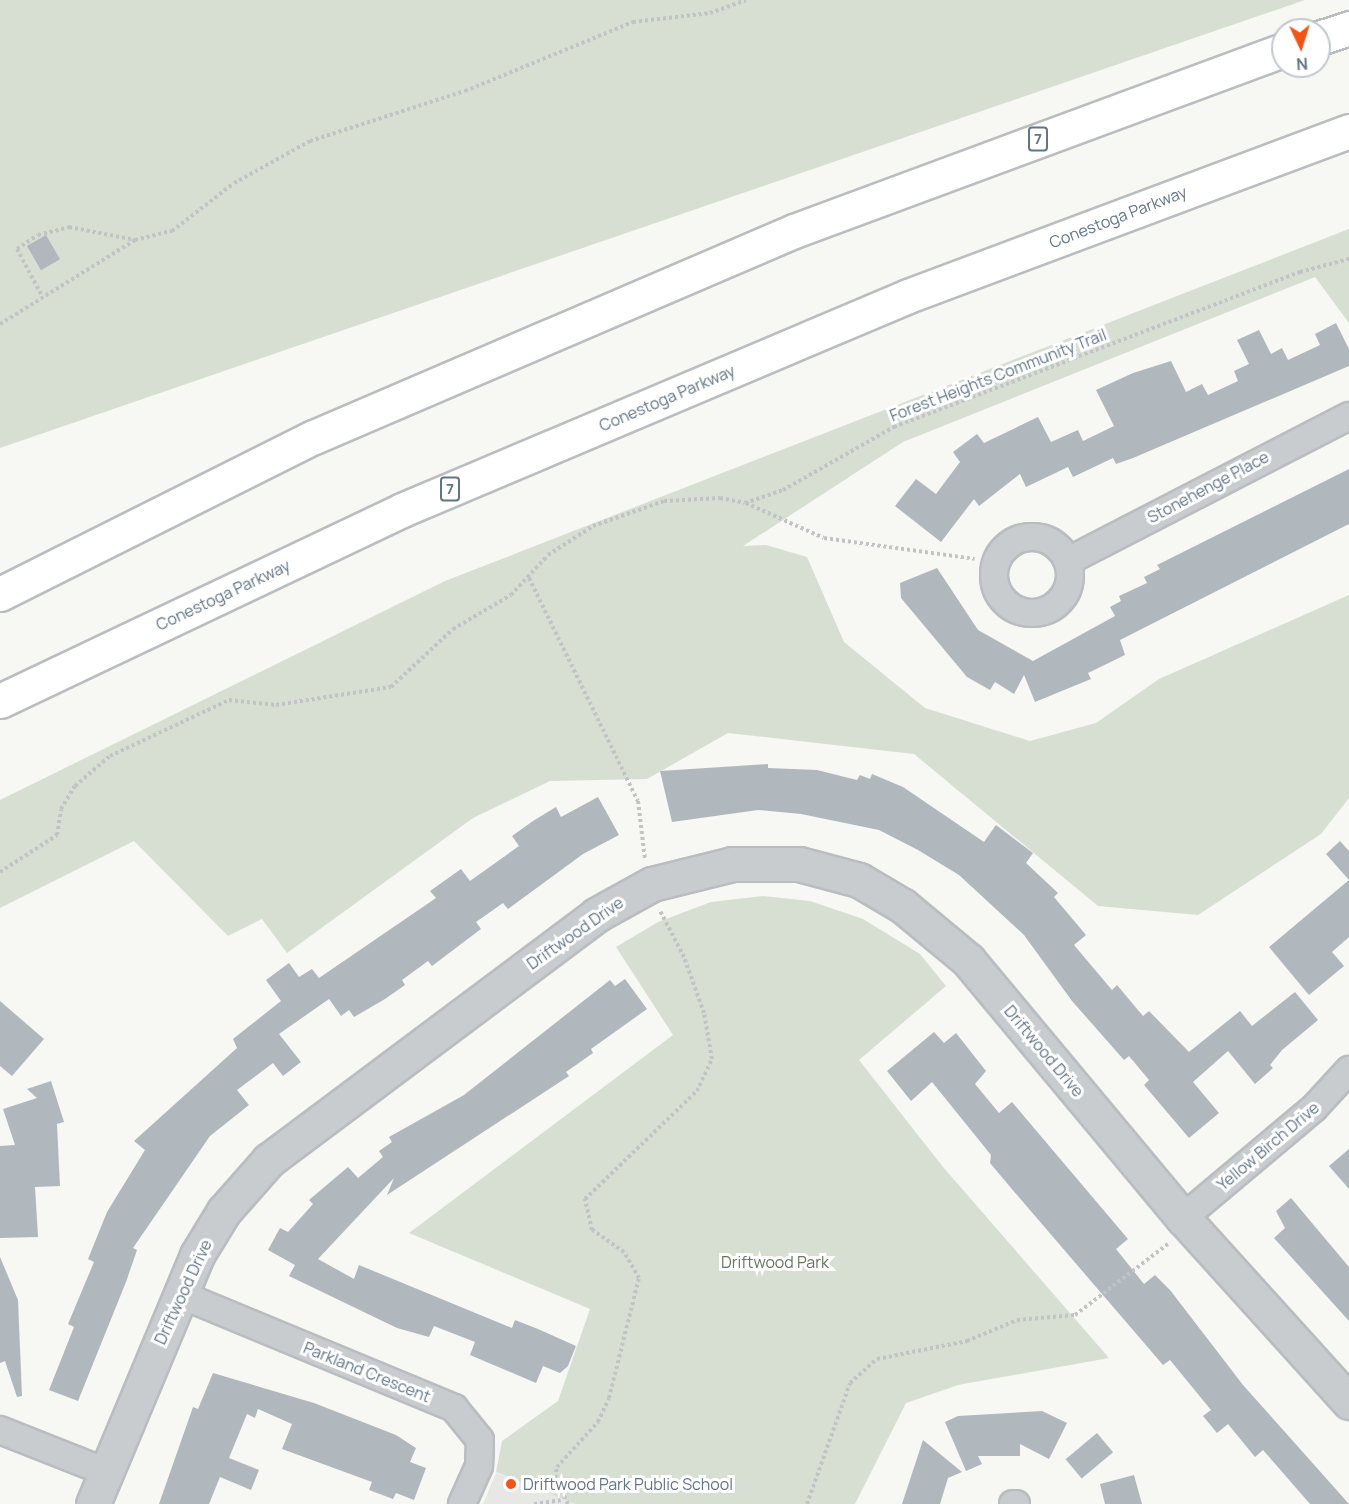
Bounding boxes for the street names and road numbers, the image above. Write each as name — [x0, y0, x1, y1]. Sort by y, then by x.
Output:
road number: 7 — [1028, 127, 1048, 151]
street label: Conestoga Parkway — [1047, 182, 1189, 252]
street label: Forest Heights Community Trail — [887, 325, 1109, 425]
street label: Conestoga Parkway — [596, 361, 738, 435]
street label: Stonehenge Place — [1144, 447, 1272, 527]
road number: 7 — [440, 477, 460, 501]
street label: Conestoga Parkway — [153, 555, 293, 635]
street label: Driftwood Drive — [523, 893, 627, 973]
street label: Driftwood Drive — [1000, 1001, 1088, 1101]
street label: Yellow Birch Drive — [1213, 1098, 1323, 1194]
street label: Driftwood Drive — [150, 1237, 216, 1347]
street label: Parkland Crescent — [301, 1338, 433, 1406]

